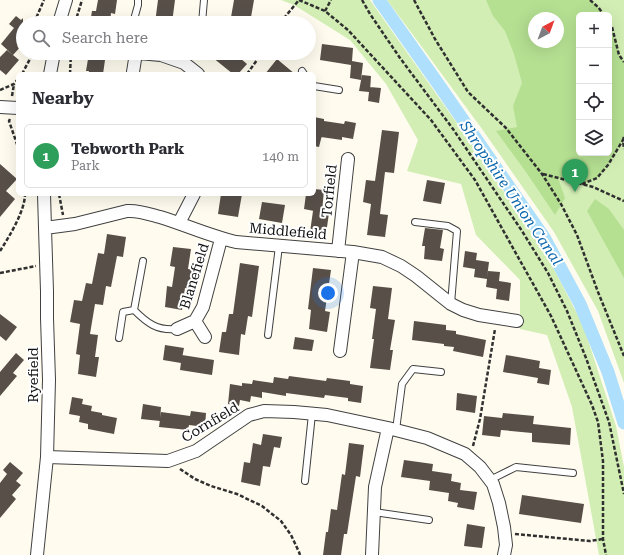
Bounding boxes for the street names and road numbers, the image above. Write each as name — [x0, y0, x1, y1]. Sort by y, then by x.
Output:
street label: Torfield — [318, 164, 340, 218]
street label: Middlefield — [248, 220, 328, 242]
street label: Blanefield — [176, 241, 212, 311]
street label: Ryefield — [25, 347, 41, 403]
street label: Cornfield — [179, 399, 241, 445]

